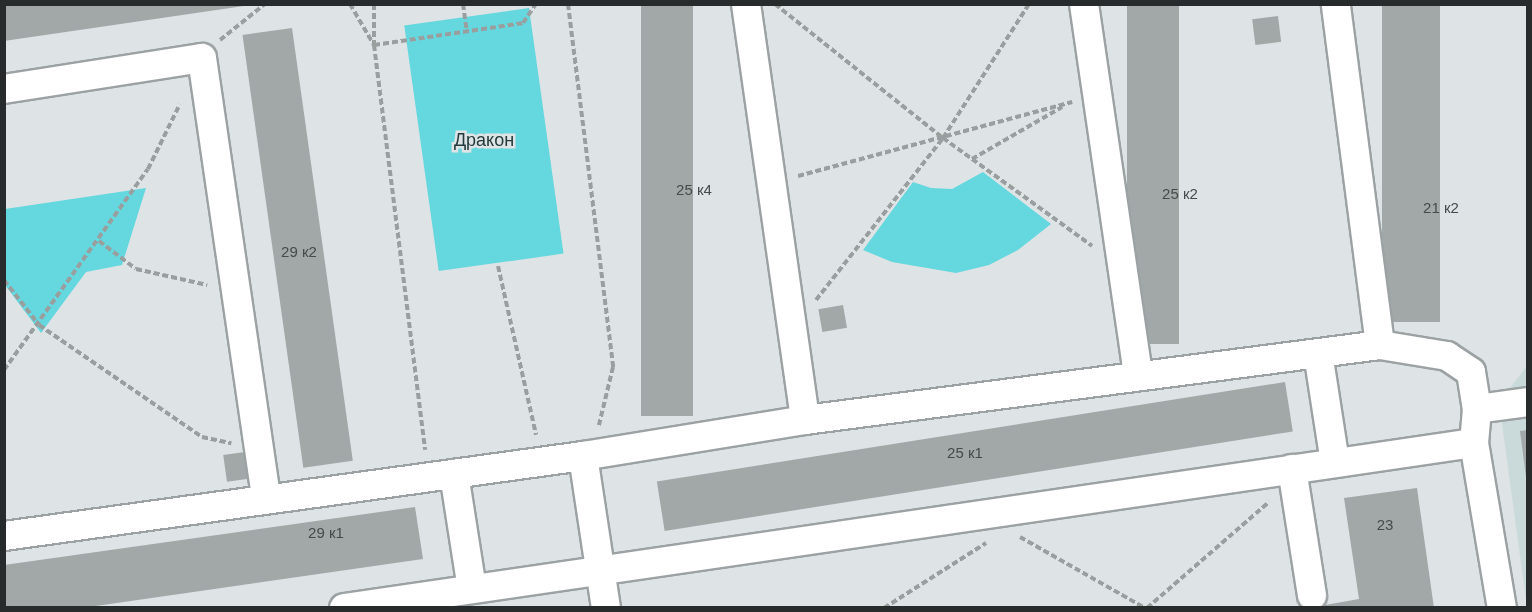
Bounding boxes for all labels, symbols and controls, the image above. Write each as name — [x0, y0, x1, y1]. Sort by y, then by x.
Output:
park label: Дракон — [454, 129, 514, 151]
house number: 25 к4 — [676, 181, 712, 199]
house number: 25 к2 — [1162, 185, 1198, 203]
house number: 21 к2 — [1423, 199, 1459, 217]
house number: 29 к2 — [281, 243, 317, 261]
house number: 25 к1 — [947, 444, 983, 462]
house number: 23 — [1377, 516, 1393, 534]
house number: 29 к1 — [308, 524, 344, 542]

